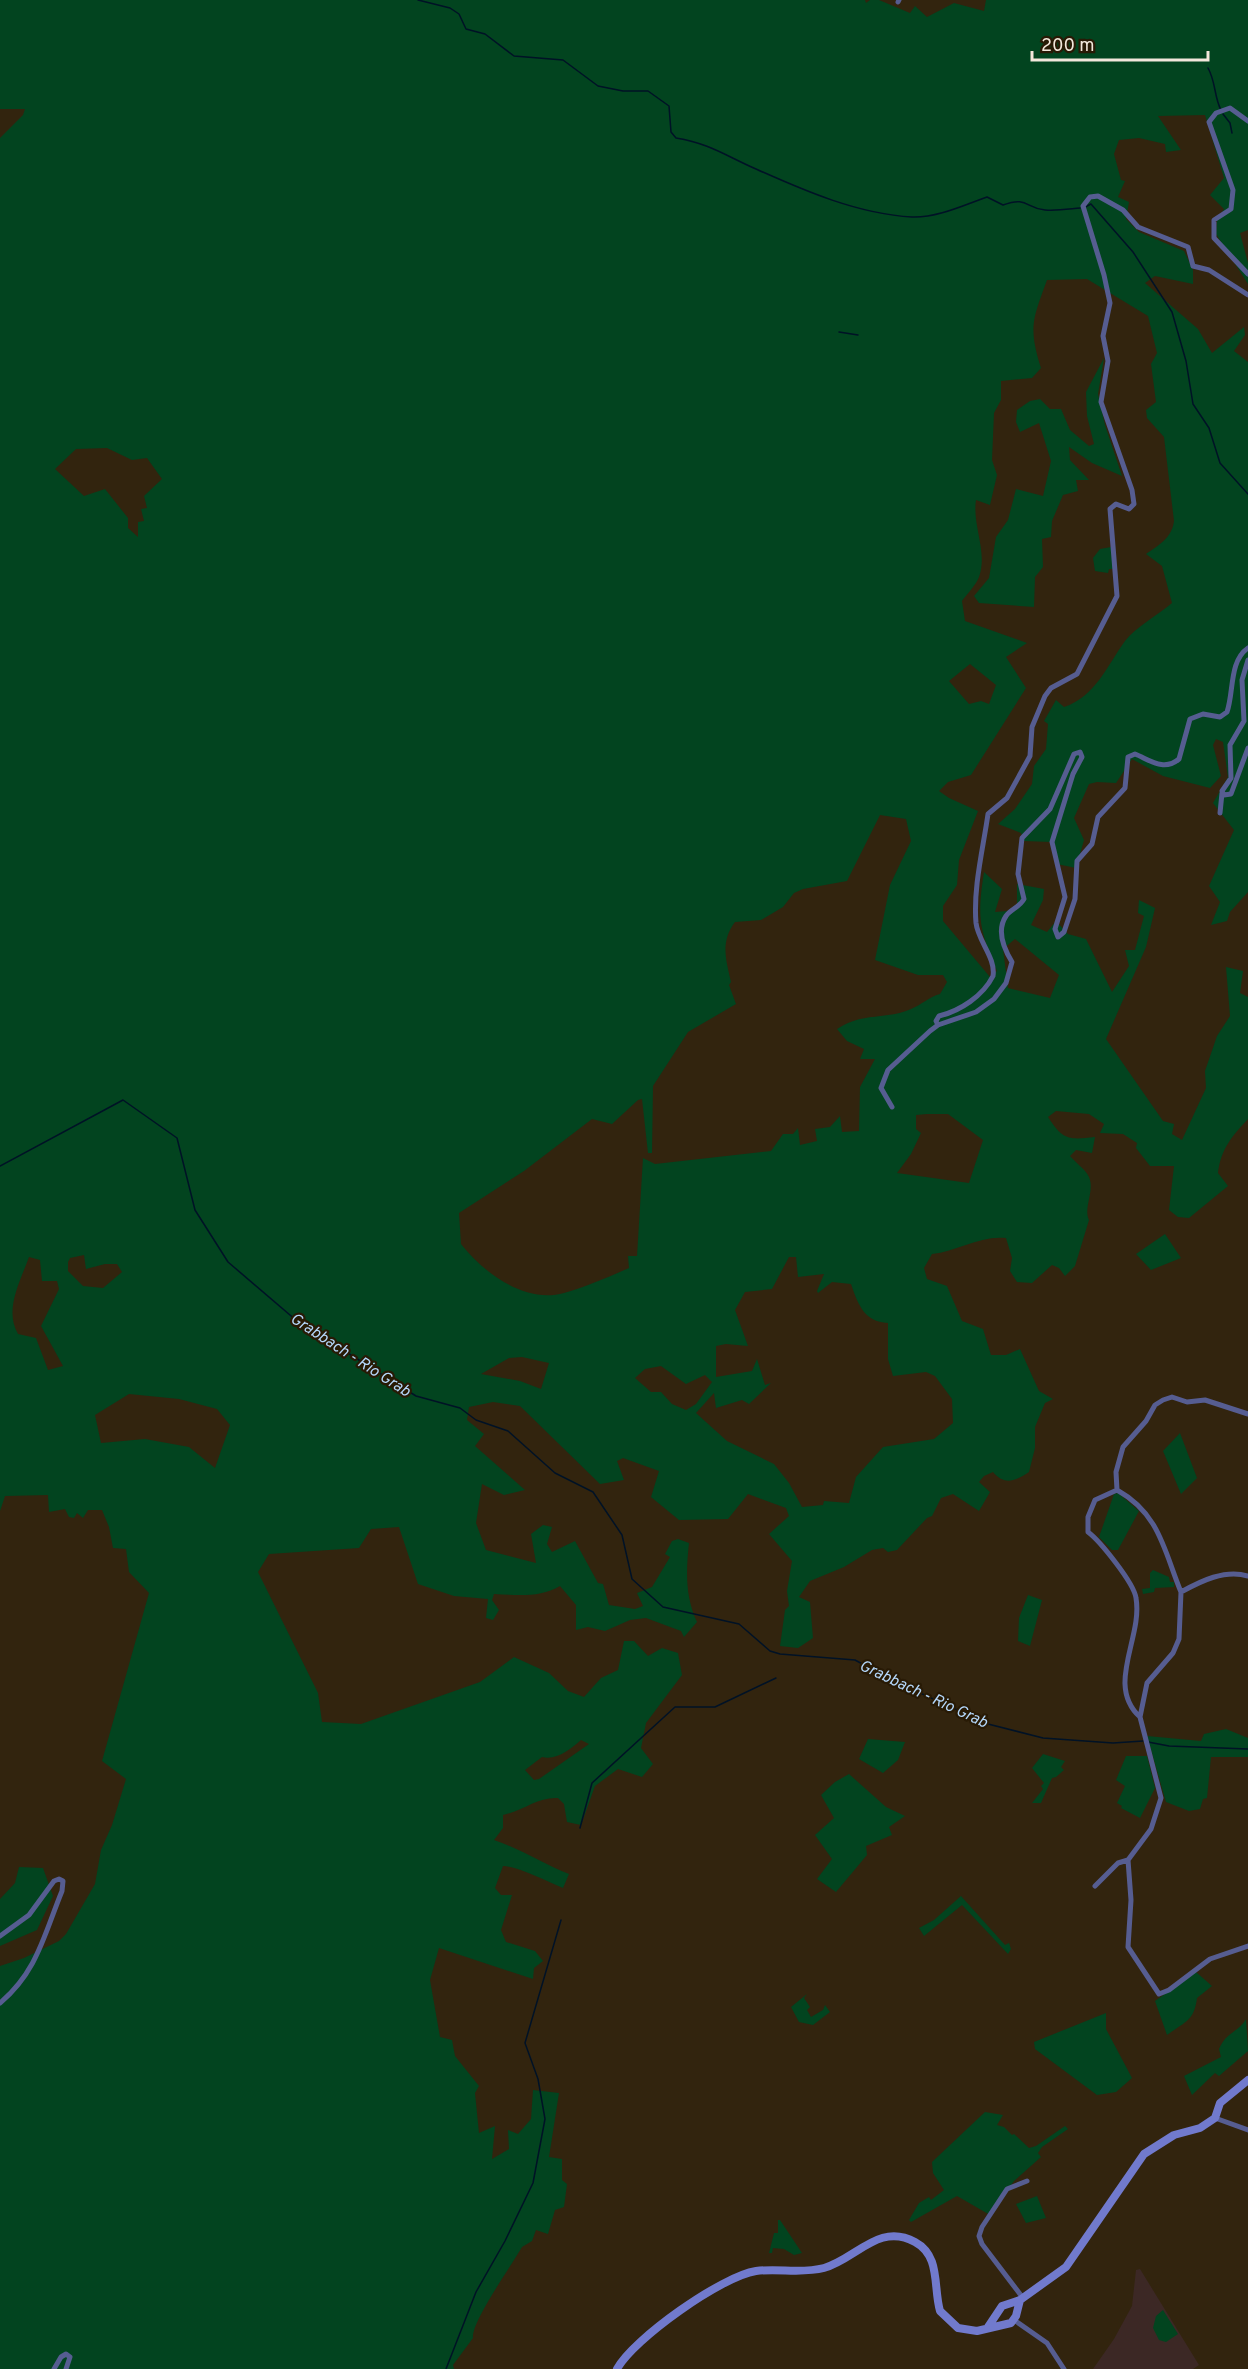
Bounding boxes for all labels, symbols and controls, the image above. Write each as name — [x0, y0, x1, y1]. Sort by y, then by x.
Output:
scale bar — [1032, 24, 1208, 62]
text: 200 m — [1041, 35, 1094, 58]
water label: Grabbach - Rio Grab — [286, 1309, 414, 1402]
water label: Grabbach - Rio Grab — [856, 1656, 991, 1734]

